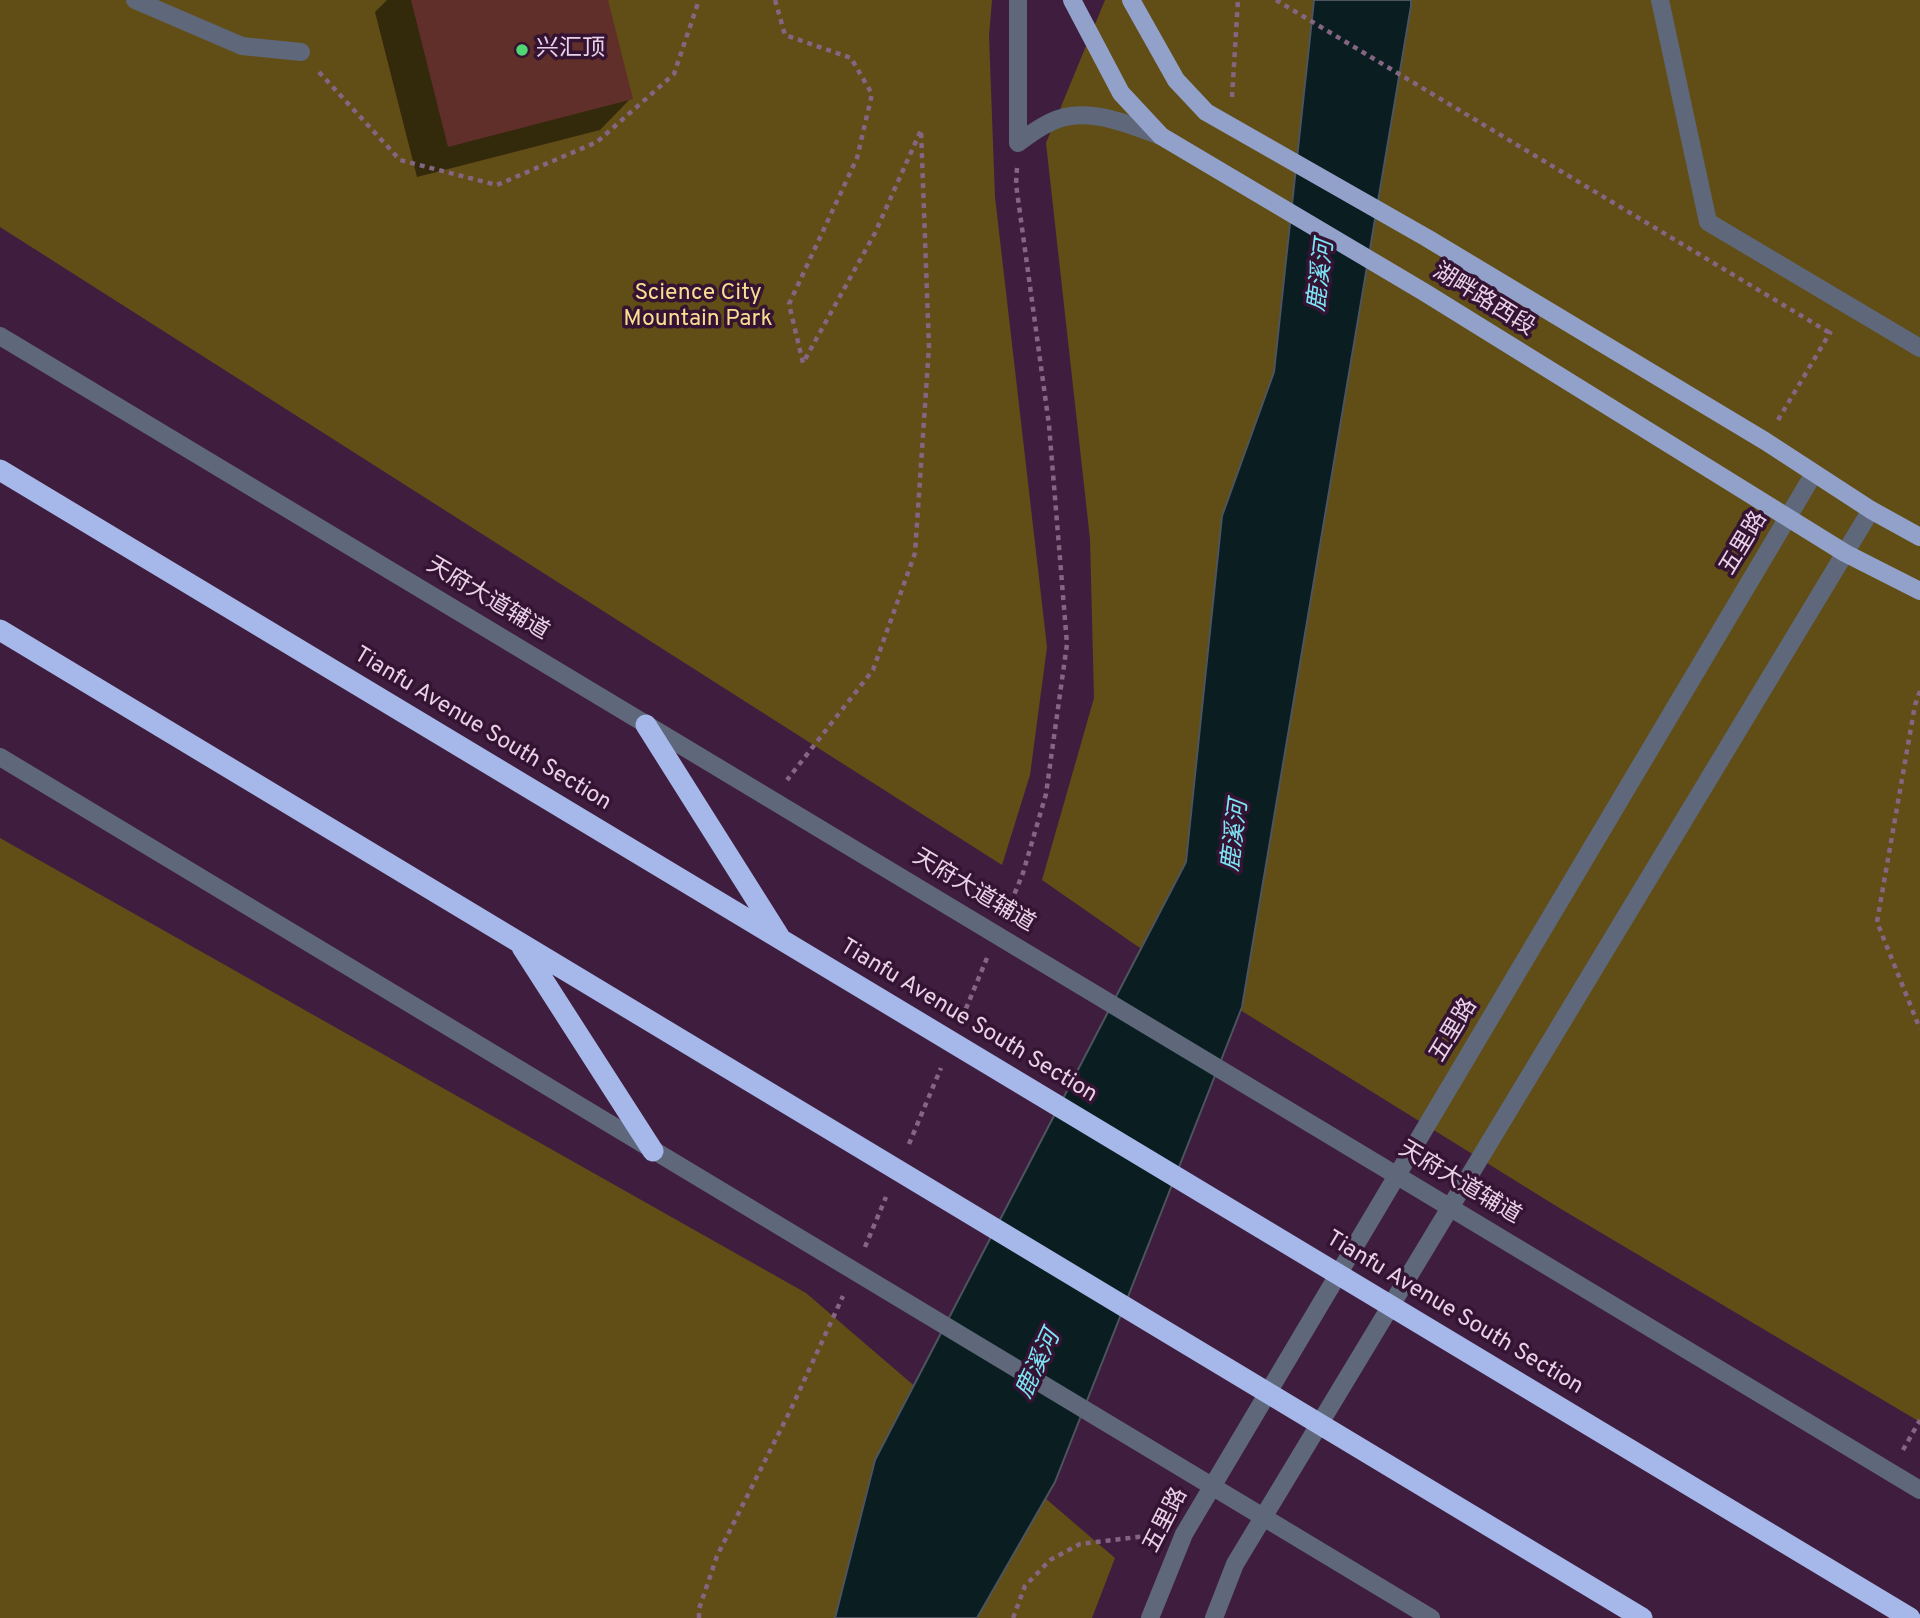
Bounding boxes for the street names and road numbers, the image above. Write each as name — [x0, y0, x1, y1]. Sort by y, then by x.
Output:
street label: 湖畔路西段 — [1427, 259, 1539, 343]
street label: 五里路 — [1715, 507, 1775, 581]
street label: 天府大道辅道 — [421, 553, 553, 647]
street label: Tianfu Avenue South Section — [348, 642, 616, 818]
street label: 天府大道辅道 — [907, 845, 1039, 939]
street label: Tianfu Avenue South Section — [834, 934, 1102, 1110]
street label: 五里路 — [1425, 994, 1485, 1068]
street label: 天府大道辅道 — [1393, 1137, 1525, 1231]
street label: Tianfu Avenue South Section — [1320, 1226, 1588, 1402]
street label: 五里路 — [1139, 1484, 1195, 1558]

